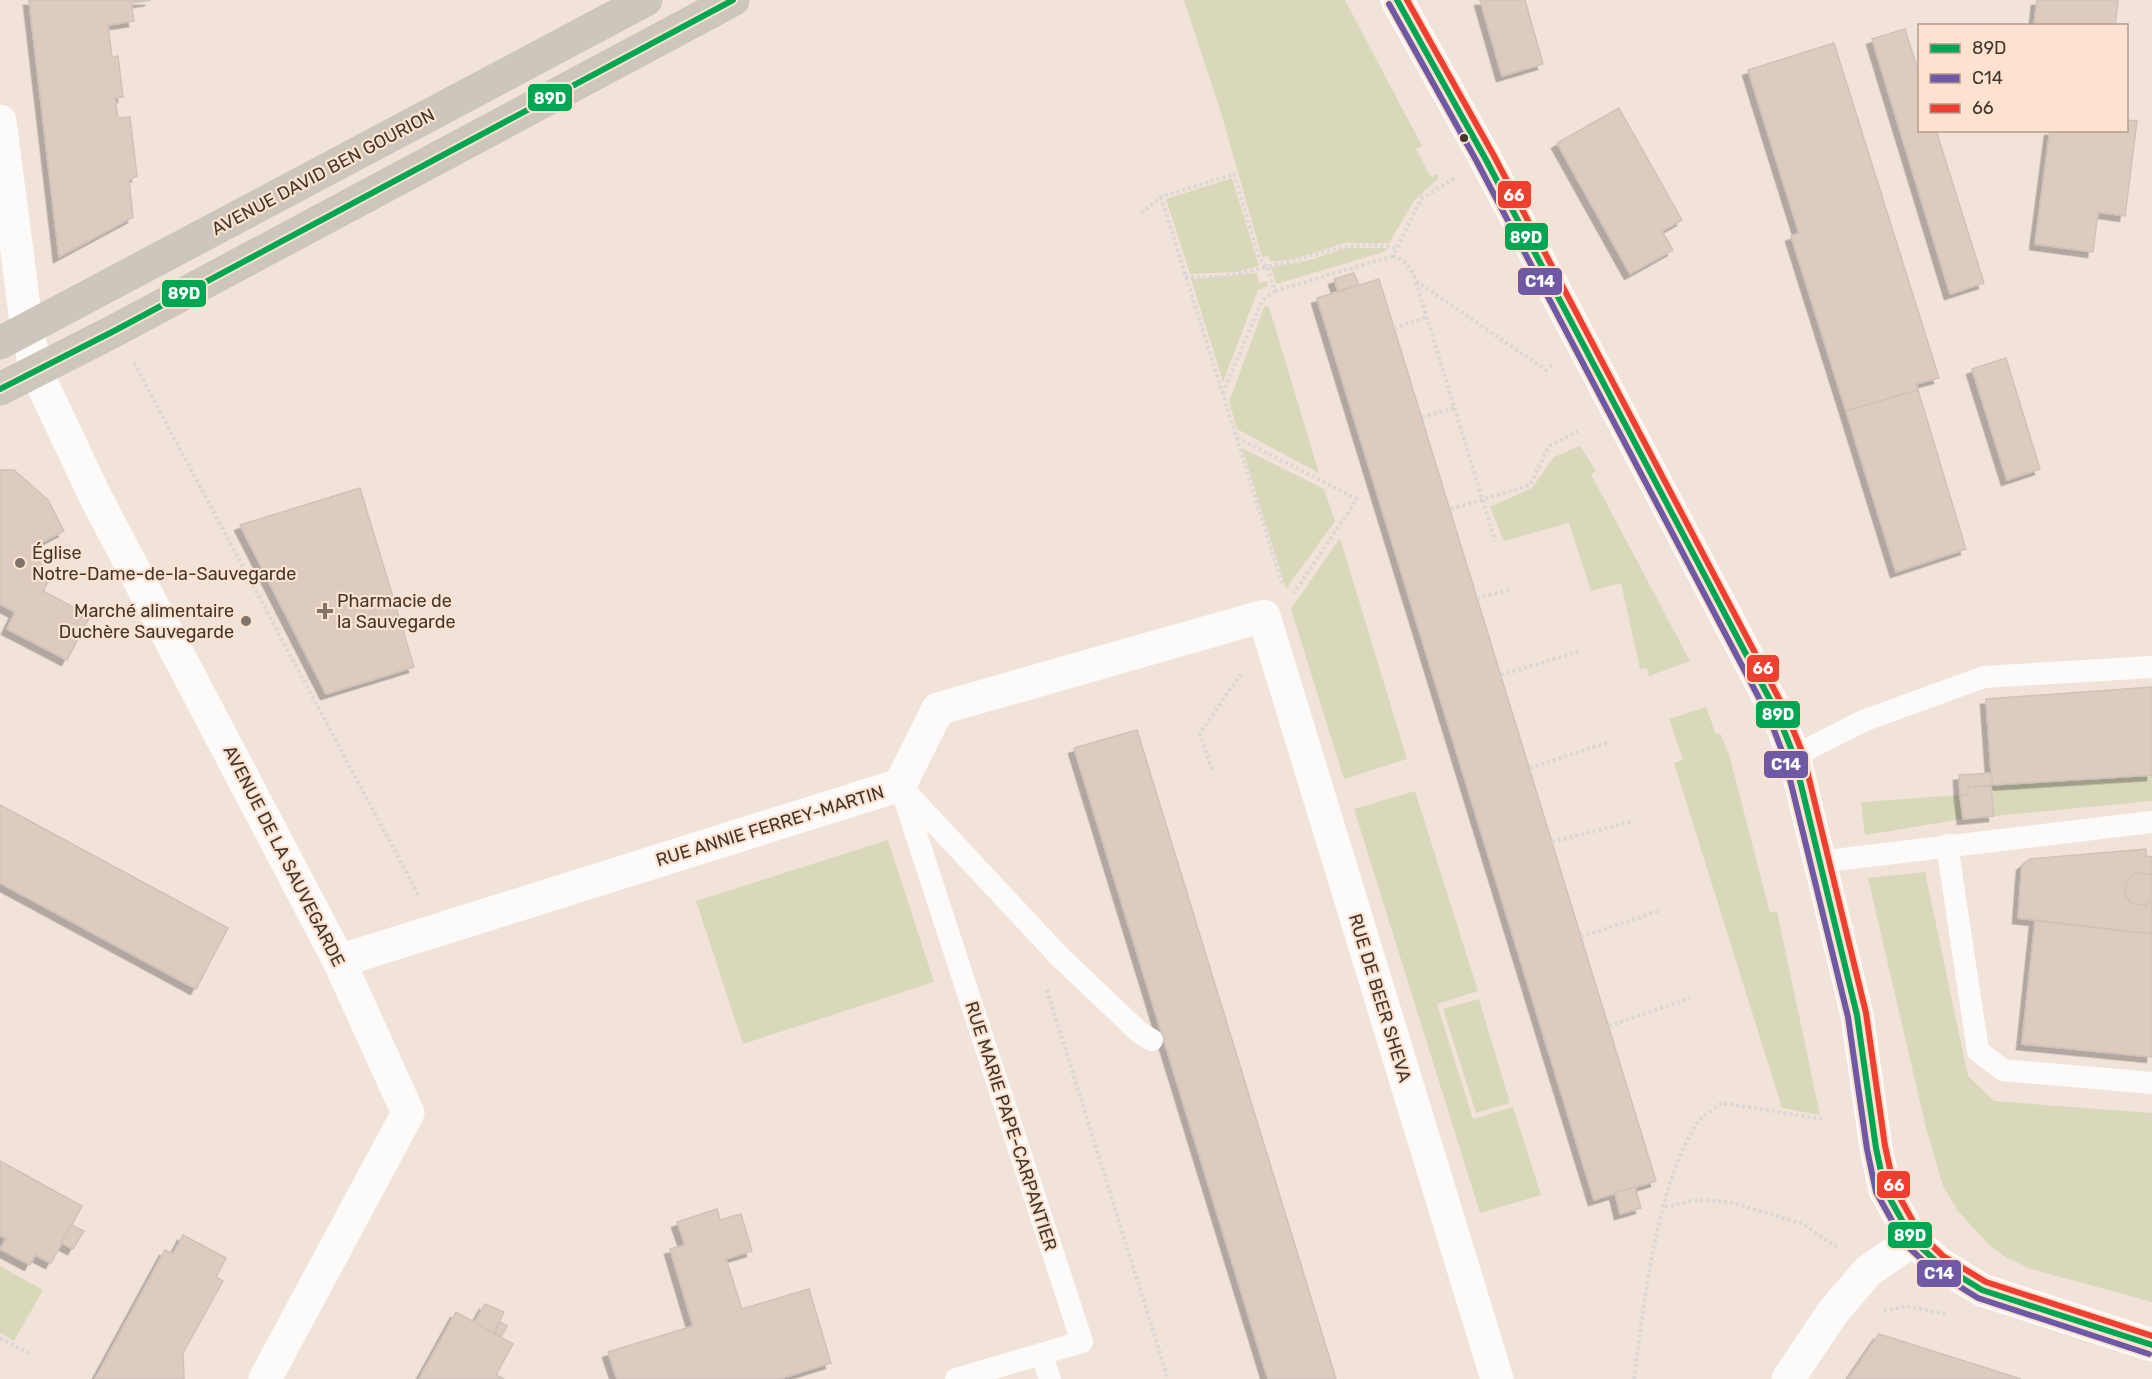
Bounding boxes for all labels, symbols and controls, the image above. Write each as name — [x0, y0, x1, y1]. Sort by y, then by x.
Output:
legend — [1918, 24, 2128, 132]
text: 89D — [1972, 37, 2007, 59]
text: C14 — [1972, 67, 2003, 89]
line badge: 89D — [527, 83, 573, 112]
text: 89D — [534, 89, 566, 108]
text: 66 — [1972, 97, 1994, 119]
street label: AVENUE DAVID BEN GOURION — [208, 104, 438, 240]
unlabelled marker — [1458, 132, 1470, 144]
line badge: 66 — [1497, 180, 1532, 209]
text: 66 — [1504, 186, 1524, 205]
line badge: 89D — [1504, 222, 1549, 251]
text: 89D — [1510, 228, 1542, 247]
line badge: C14 — [1517, 267, 1563, 296]
text: C14 — [1525, 272, 1555, 291]
line badge: 89D — [161, 279, 207, 308]
text: 89D — [168, 284, 200, 303]
place label: Église Notre-Dame-de-la-Sauvegarde — [32, 542, 296, 585]
marker: Église Notre-Dame-de-la-Sauvegarde — [13, 556, 27, 570]
place label: Pharmacie de la Sauvegarde — [337, 590, 456, 633]
place label: Marché alimentaire Duchère Sauvegarde — [59, 600, 234, 643]
marker: Pharmacie de la Sauvegarde — [318, 604, 332, 618]
marker: Marché alimentaire Duchère Sauvegarde — [239, 614, 253, 628]
line badge: 66 — [1746, 654, 1780, 683]
text: 66 — [1753, 659, 1773, 678]
line badge: 89D — [1755, 700, 1801, 729]
text: 89D — [1762, 705, 1794, 724]
street label: AVENUE DE LA SAUVEGARDE — [218, 742, 350, 970]
line badge: C14 — [1763, 750, 1809, 779]
text: C14 — [1771, 755, 1801, 774]
street label: RUE ANNIE FERREY-MARTIN — [653, 781, 887, 871]
street label: RUE DE BEER SHEVA — [1344, 911, 1416, 1085]
street label: RUE MARIE PAPE-CARPANTIER — [960, 998, 1062, 1254]
line badge: 66 — [1876, 1170, 1911, 1199]
text: 66 — [1884, 1176, 1904, 1195]
line badge: 89D — [1887, 1221, 1933, 1249]
text: 89D — [1894, 1226, 1926, 1245]
line badge: C14 — [1916, 1259, 1962, 1288]
text: C14 — [1924, 1264, 1954, 1283]

